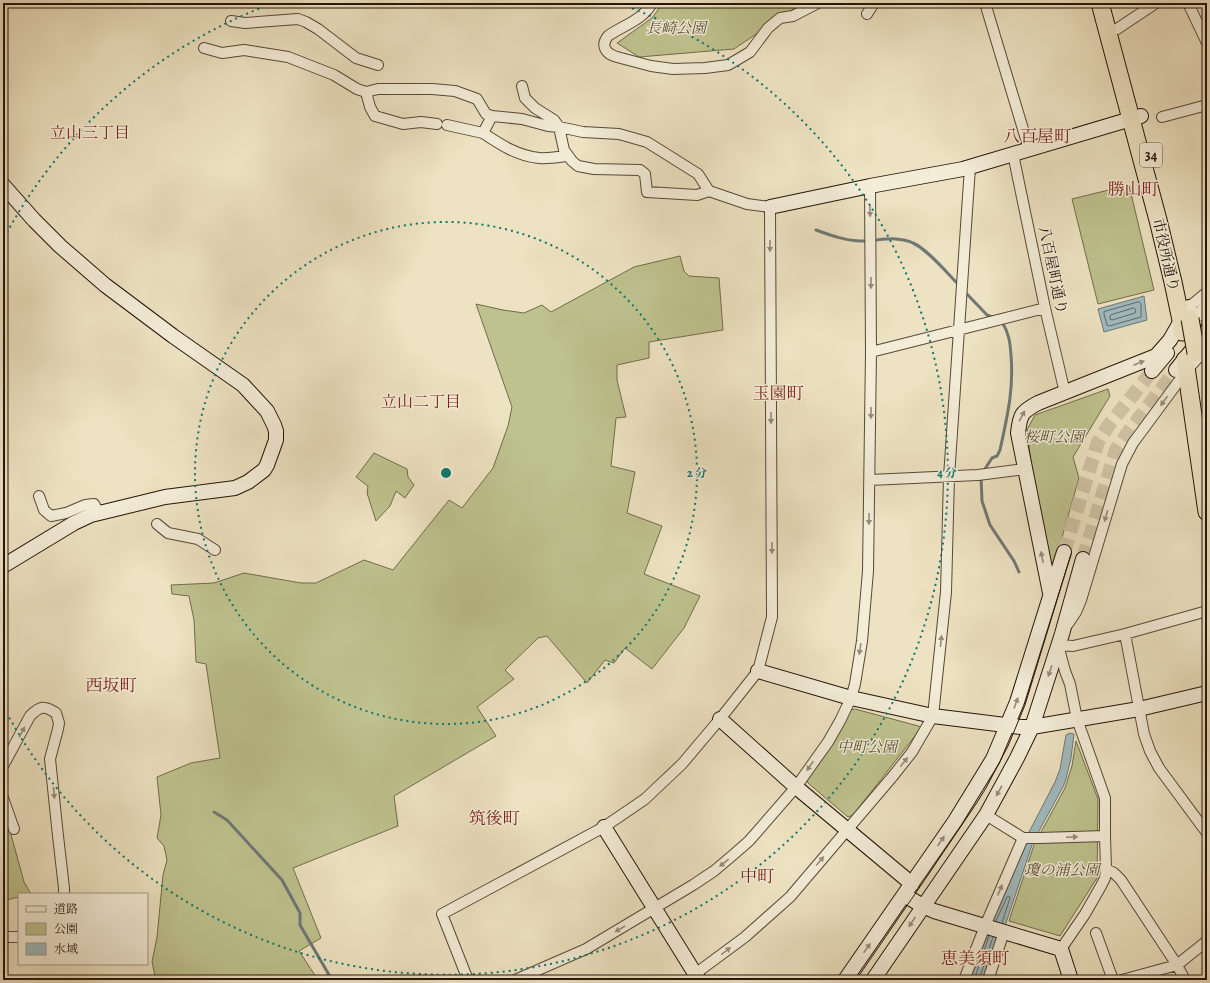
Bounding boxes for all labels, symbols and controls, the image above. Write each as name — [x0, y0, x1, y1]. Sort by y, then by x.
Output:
park label: 長崎公園 — [646, 18, 709, 38]
district label: 立山三丁目 — [50, 122, 130, 144]
district label: 八百屋町 — [1003, 125, 1071, 148]
road number: 34 — [1140, 143, 1162, 167]
district label: 勝山町 — [1108, 178, 1159, 201]
one-way arrow — [867, 205, 873, 218]
street label: 市役所通り — [1148, 216, 1184, 294]
street label: 八百屋町通り — [1034, 224, 1072, 316]
one-way arrow — [767, 240, 773, 253]
one-way arrow — [868, 277, 874, 290]
one-way arrow — [1133, 360, 1144, 366]
district label: 玉園町 — [753, 382, 804, 405]
district label: 立山二丁目 — [381, 391, 461, 413]
one-way arrow — [1160, 396, 1168, 407]
one-way arrow — [868, 407, 874, 420]
one-way arrow — [1019, 411, 1026, 422]
one-way arrow — [768, 412, 774, 425]
park label: 桜町公園 — [1024, 427, 1087, 447]
text: 2 分 — [687, 465, 707, 481]
text: 4 分 — [937, 465, 957, 481]
centre of rings — [439, 466, 453, 480]
one-way arrow — [1103, 510, 1109, 522]
one-way arrow — [866, 513, 872, 526]
one-way arrow — [769, 542, 775, 555]
one-way arrow — [1039, 551, 1045, 563]
one-way arrow — [937, 635, 944, 647]
one-way arrow — [857, 643, 863, 655]
one-way arrow — [1047, 666, 1053, 678]
district label: 西坂町 — [86, 674, 137, 697]
one-way arrow — [1014, 696, 1020, 708]
one-way arrow — [19, 726, 25, 738]
park label: 中町公園 — [837, 737, 900, 757]
one-way arrow — [900, 757, 908, 767]
one-way arrow — [806, 761, 814, 771]
one-way arrow — [996, 785, 1003, 796]
one-way arrow — [50, 787, 57, 799]
district label: 筑後町 — [469, 807, 520, 830]
one-way arrow — [1066, 834, 1078, 841]
one-way arrow — [937, 836, 945, 846]
one-way arrow — [816, 856, 825, 867]
one-way arrow — [719, 858, 729, 867]
park label: 瓊の浦公園 — [1024, 860, 1102, 880]
district label: 中町 — [740, 865, 774, 888]
one-way arrow — [997, 885, 1003, 896]
legend — [18, 893, 148, 965]
text: 道路 — [54, 901, 78, 917]
one-way arrow — [909, 917, 916, 928]
text: 公園 — [54, 921, 78, 937]
one-way arrow — [614, 925, 626, 932]
text: 水域 — [54, 941, 78, 957]
one-way arrow — [863, 943, 871, 953]
one-way arrow — [721, 947, 732, 955]
district label: 恵美須町 — [941, 947, 1009, 970]

